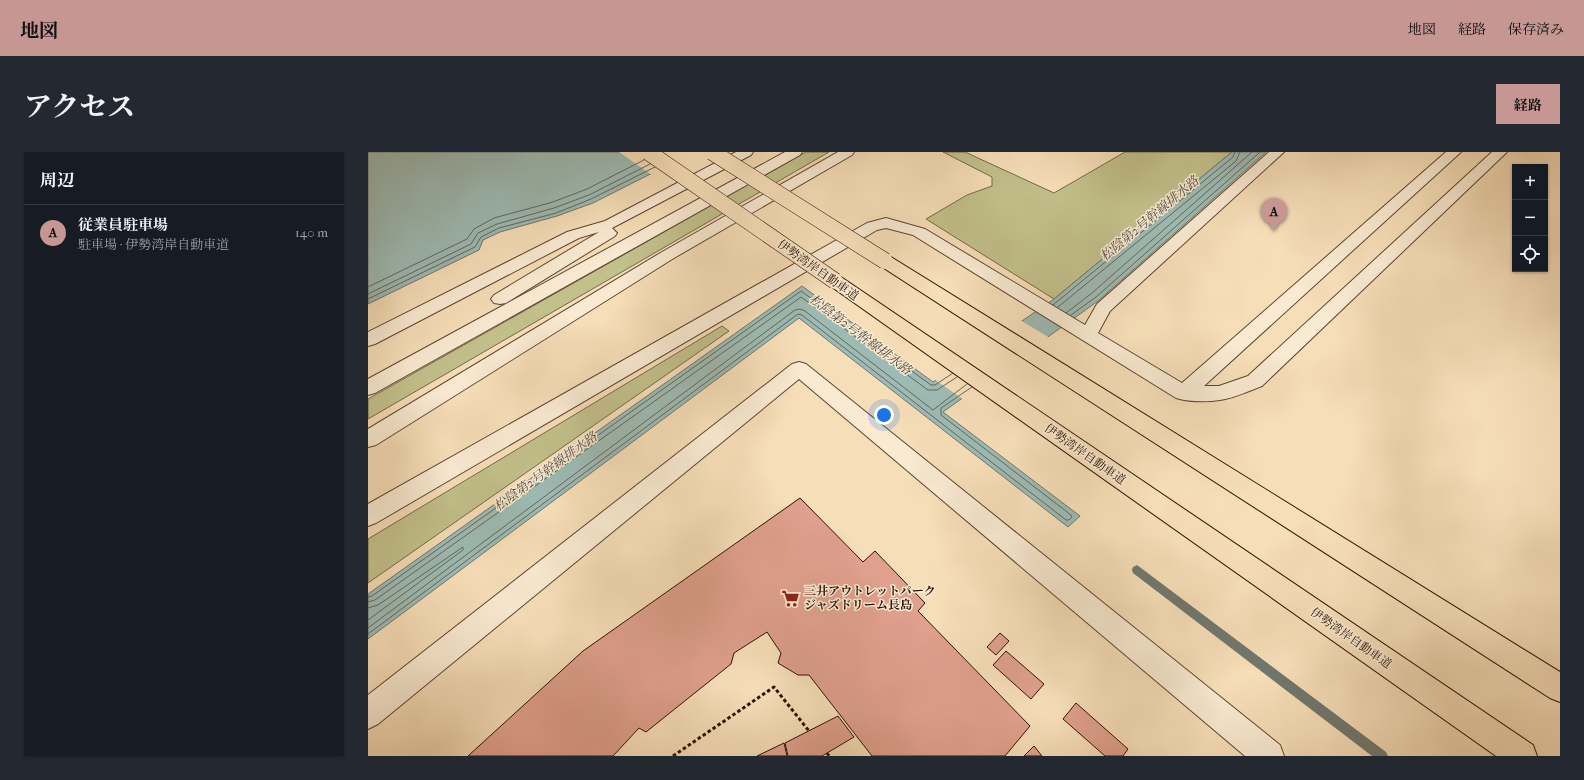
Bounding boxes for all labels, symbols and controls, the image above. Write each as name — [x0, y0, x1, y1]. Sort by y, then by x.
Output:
text: 地図 — [20, 20, 58, 42]
text: 地図 — [1408, 21, 1436, 38]
text: 経路 — [1458, 21, 1486, 38]
text: 保存済み — [1508, 21, 1564, 38]
button: 経路 — [1496, 84, 1560, 124]
text: アクセス — [24, 90, 135, 123]
map controls — [1512, 164, 1548, 272]
button: + — [1512, 164, 1548, 200]
text: 周辺 — [40, 170, 74, 190]
water label: 松陰第2号幹線排水路 — [1097, 172, 1202, 264]
pin: A — [1261, 198, 1287, 231]
button: − — [1512, 200, 1548, 236]
text: 従業員駐車場 — [78, 216, 168, 234]
text: A — [49, 225, 57, 240]
text: 140 m — [295, 225, 328, 240]
button: locate — [1512, 236, 1548, 272]
text: 駐車場 · 伊勢湾岸自動車道 — [78, 237, 229, 252]
street label: 伊勢湾岸自動車道 — [775, 237, 861, 303]
water label: 松陰第2号幹線排水路 — [807, 291, 915, 378]
your location — [874, 405, 894, 425]
street label: 伊勢湾岸自動車道 — [1042, 421, 1128, 487]
water label: 松陰第2号幹線排水路 — [491, 428, 601, 514]
place label: 三井アウトレットパーク ジャズドリーム長島 — [804, 584, 936, 612]
supermarket icon: 三井アウトレットパーク ジャズドリーム長島 — [781, 588, 801, 608]
street label: 伊勢湾岸自動車道 — [1308, 605, 1394, 671]

